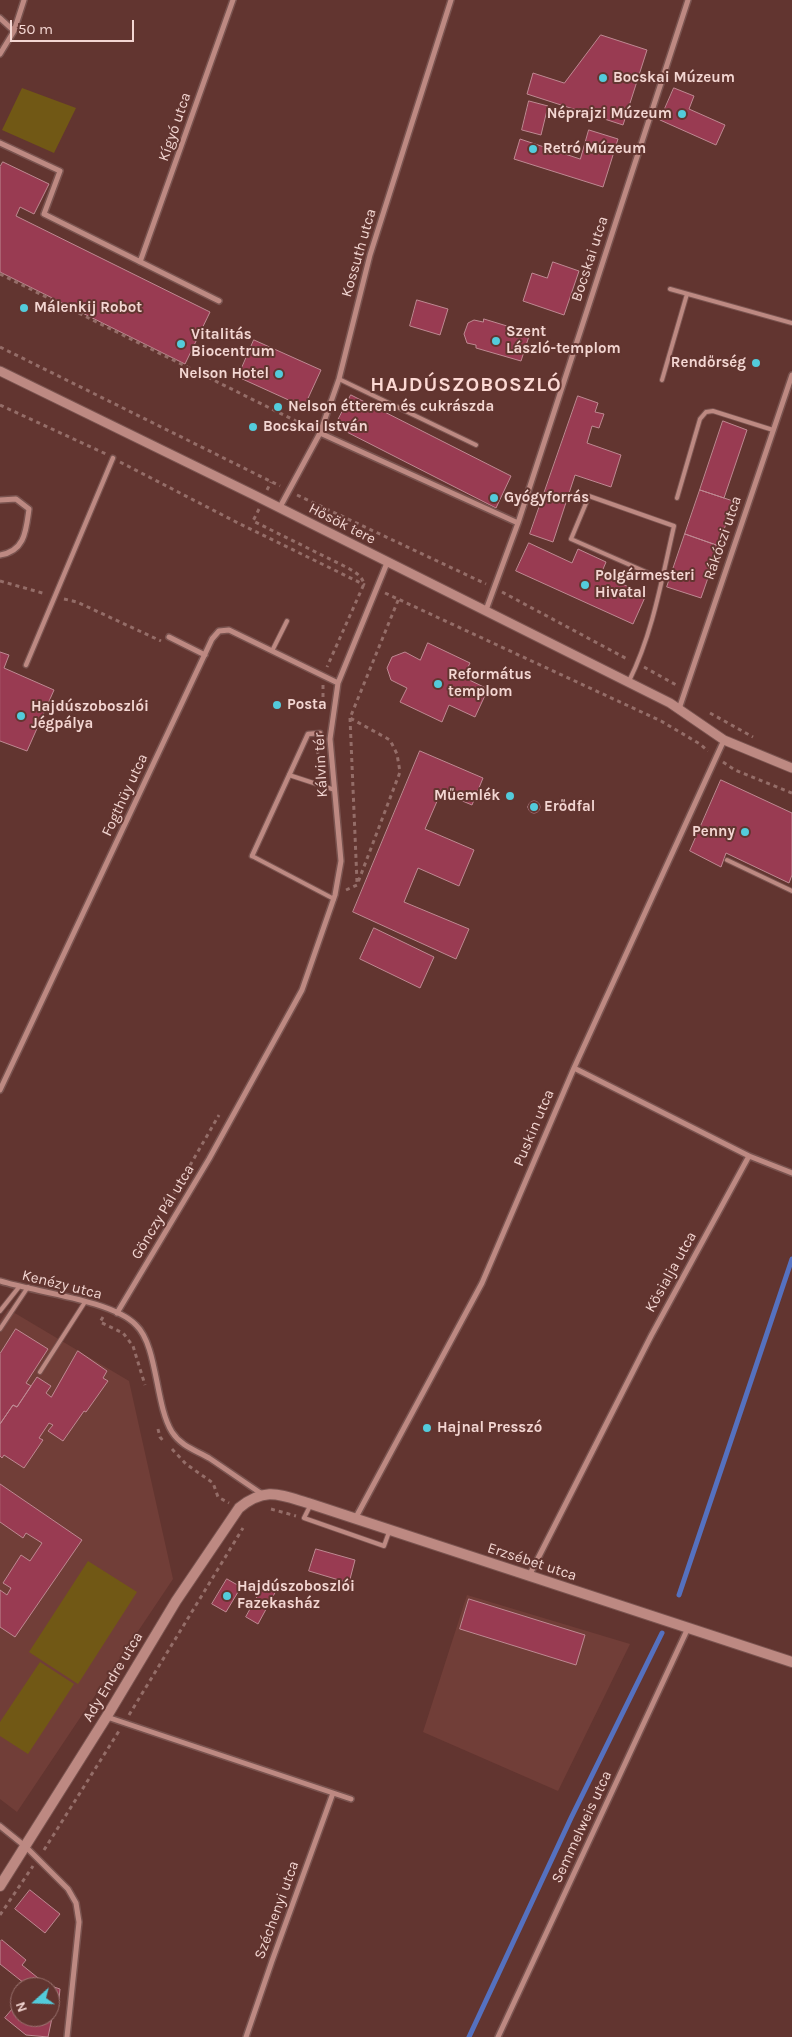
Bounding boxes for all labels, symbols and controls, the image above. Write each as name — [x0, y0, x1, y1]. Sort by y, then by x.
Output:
scale bar — [12, 10, 136, 42]
text: 50 m — [18, 20, 53, 38]
place label: Bocskai Múzeum — [613, 69, 735, 87]
marker: Bocskai Múzeum — [597, 72, 609, 84]
street label: Kígyó utca — [155, 90, 195, 164]
place label: Néprajzi Múzeum — [547, 105, 672, 123]
marker: Néprajzi Múzeum — [676, 108, 688, 120]
place label: Retró Múzeum — [543, 140, 646, 158]
marker: Retró Múzeum — [527, 143, 539, 155]
street label: Kossuth utca — [338, 207, 380, 299]
street label: Bocskai utca — [568, 214, 612, 304]
place label: Málenkij Robot — [34, 299, 142, 317]
marker: Málenkij Robot — [18, 302, 30, 314]
place label: Szent László-templom — [506, 323, 621, 358]
place label: Vitalitás Biocentrum — [191, 326, 275, 361]
marker: Szent László-templom — [490, 335, 502, 347]
marker: Vitalitás Biocentrum — [175, 338, 187, 350]
place label: Rendőrség — [671, 354, 746, 372]
marker: Rendőrség — [750, 357, 762, 369]
place label: Nelson Hotel — [179, 365, 269, 383]
marker: Nelson Hotel — [273, 368, 285, 380]
district label: HAJDÚSZOBOSZLÓ — [369, 373, 563, 397]
place label: Nelson étterem és cukrászda — [288, 398, 494, 416]
marker: Nelson étterem és cukrászda — [272, 401, 284, 413]
place label: Bocskai István — [263, 418, 368, 436]
marker: Bocskai István — [247, 421, 259, 433]
place label: Gyógyforrás — [504, 489, 589, 507]
marker: Gyógyforrás — [488, 492, 500, 504]
street label: Rákóczi utca — [700, 494, 746, 582]
street label: Hősök tere — [305, 499, 379, 549]
place label: Polgármesteri Hivatal — [595, 567, 695, 602]
marker: Polgármesteri Hivatal — [579, 579, 591, 591]
place label: Református templom — [448, 666, 532, 701]
marker: Református templom — [432, 678, 444, 690]
place label: Posta — [287, 696, 327, 714]
place label: Hajdúszoboszlói Jégpálya — [31, 698, 149, 733]
marker: Posta — [271, 699, 283, 711]
marker: Hajdúszoboszlói Jégpálya — [15, 710, 27, 722]
street label: Kálvin tér — [310, 732, 332, 798]
street label: Fogthüy utca — [98, 751, 152, 839]
place label: Műemlék — [434, 787, 500, 805]
marker: Műemlék — [504, 790, 516, 802]
place label: Erődfal — [544, 798, 595, 816]
marker: Erődfal — [528, 801, 540, 813]
place label: Penny — [692, 823, 735, 841]
marker: Penny — [739, 826, 751, 838]
street label: Puskin utca — [510, 1087, 558, 1169]
street label: Gönczy Pál utca — [128, 1161, 198, 1263]
street label: Kösialja utca — [641, 1229, 701, 1315]
street label: Kenézy utca — [20, 1266, 104, 1304]
place label: Hajnal Presszó — [437, 1419, 542, 1437]
marker: Hajnal Presszó — [421, 1422, 433, 1434]
street label: Erzsébet utca — [485, 1539, 579, 1585]
place label: Hajdúszoboszlói Fazekasház — [237, 1578, 355, 1613]
marker: Hajdúszoboszlói Fazekasház — [221, 1590, 233, 1602]
street label: Ady Endre utca — [79, 1629, 147, 1725]
street label: Semmelweis utca — [548, 1768, 616, 1886]
street label: Széchenyi utca — [251, 1858, 303, 1962]
north arrow — [10, 1977, 60, 2027]
text: N — [12, 1999, 31, 2015]

